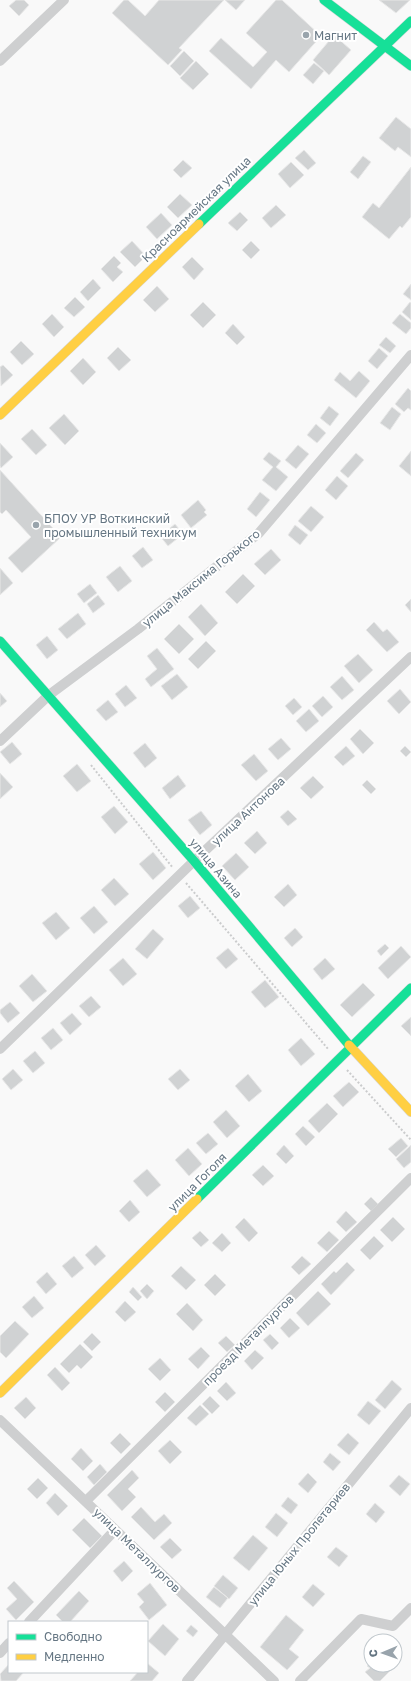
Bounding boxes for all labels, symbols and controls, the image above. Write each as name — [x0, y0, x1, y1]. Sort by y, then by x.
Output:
place label: Магнит — [314, 28, 357, 43]
marker: Магнит — [301, 30, 311, 40]
street label: Красноармейская улица — [138, 153, 254, 265]
place label: БПОУ УР Воткинский промышленный техникум — [44, 511, 197, 540]
marker: БПОУ УР Воткинский промышленный техникум — [31, 520, 41, 530]
street label: улица Максима Горького — [139, 526, 263, 630]
street label: улица Антонова — [208, 773, 288, 849]
street label: улица Азина — [187, 835, 245, 901]
street label: улица Гоголя — [164, 1149, 230, 1215]
street label: проезд Металлургов — [199, 1291, 297, 1389]
street label: улица Юных Пролетариев — [245, 1479, 353, 1608]
street label: улица Металлургов — [90, 1505, 184, 1596]
legend — [8, 1621, 148, 1673]
text: Свободно — [44, 1629, 102, 1644]
north arrow — [363, 1633, 403, 1673]
text: Медленно — [44, 1649, 104, 1664]
text: С — [366, 1649, 379, 1657]

